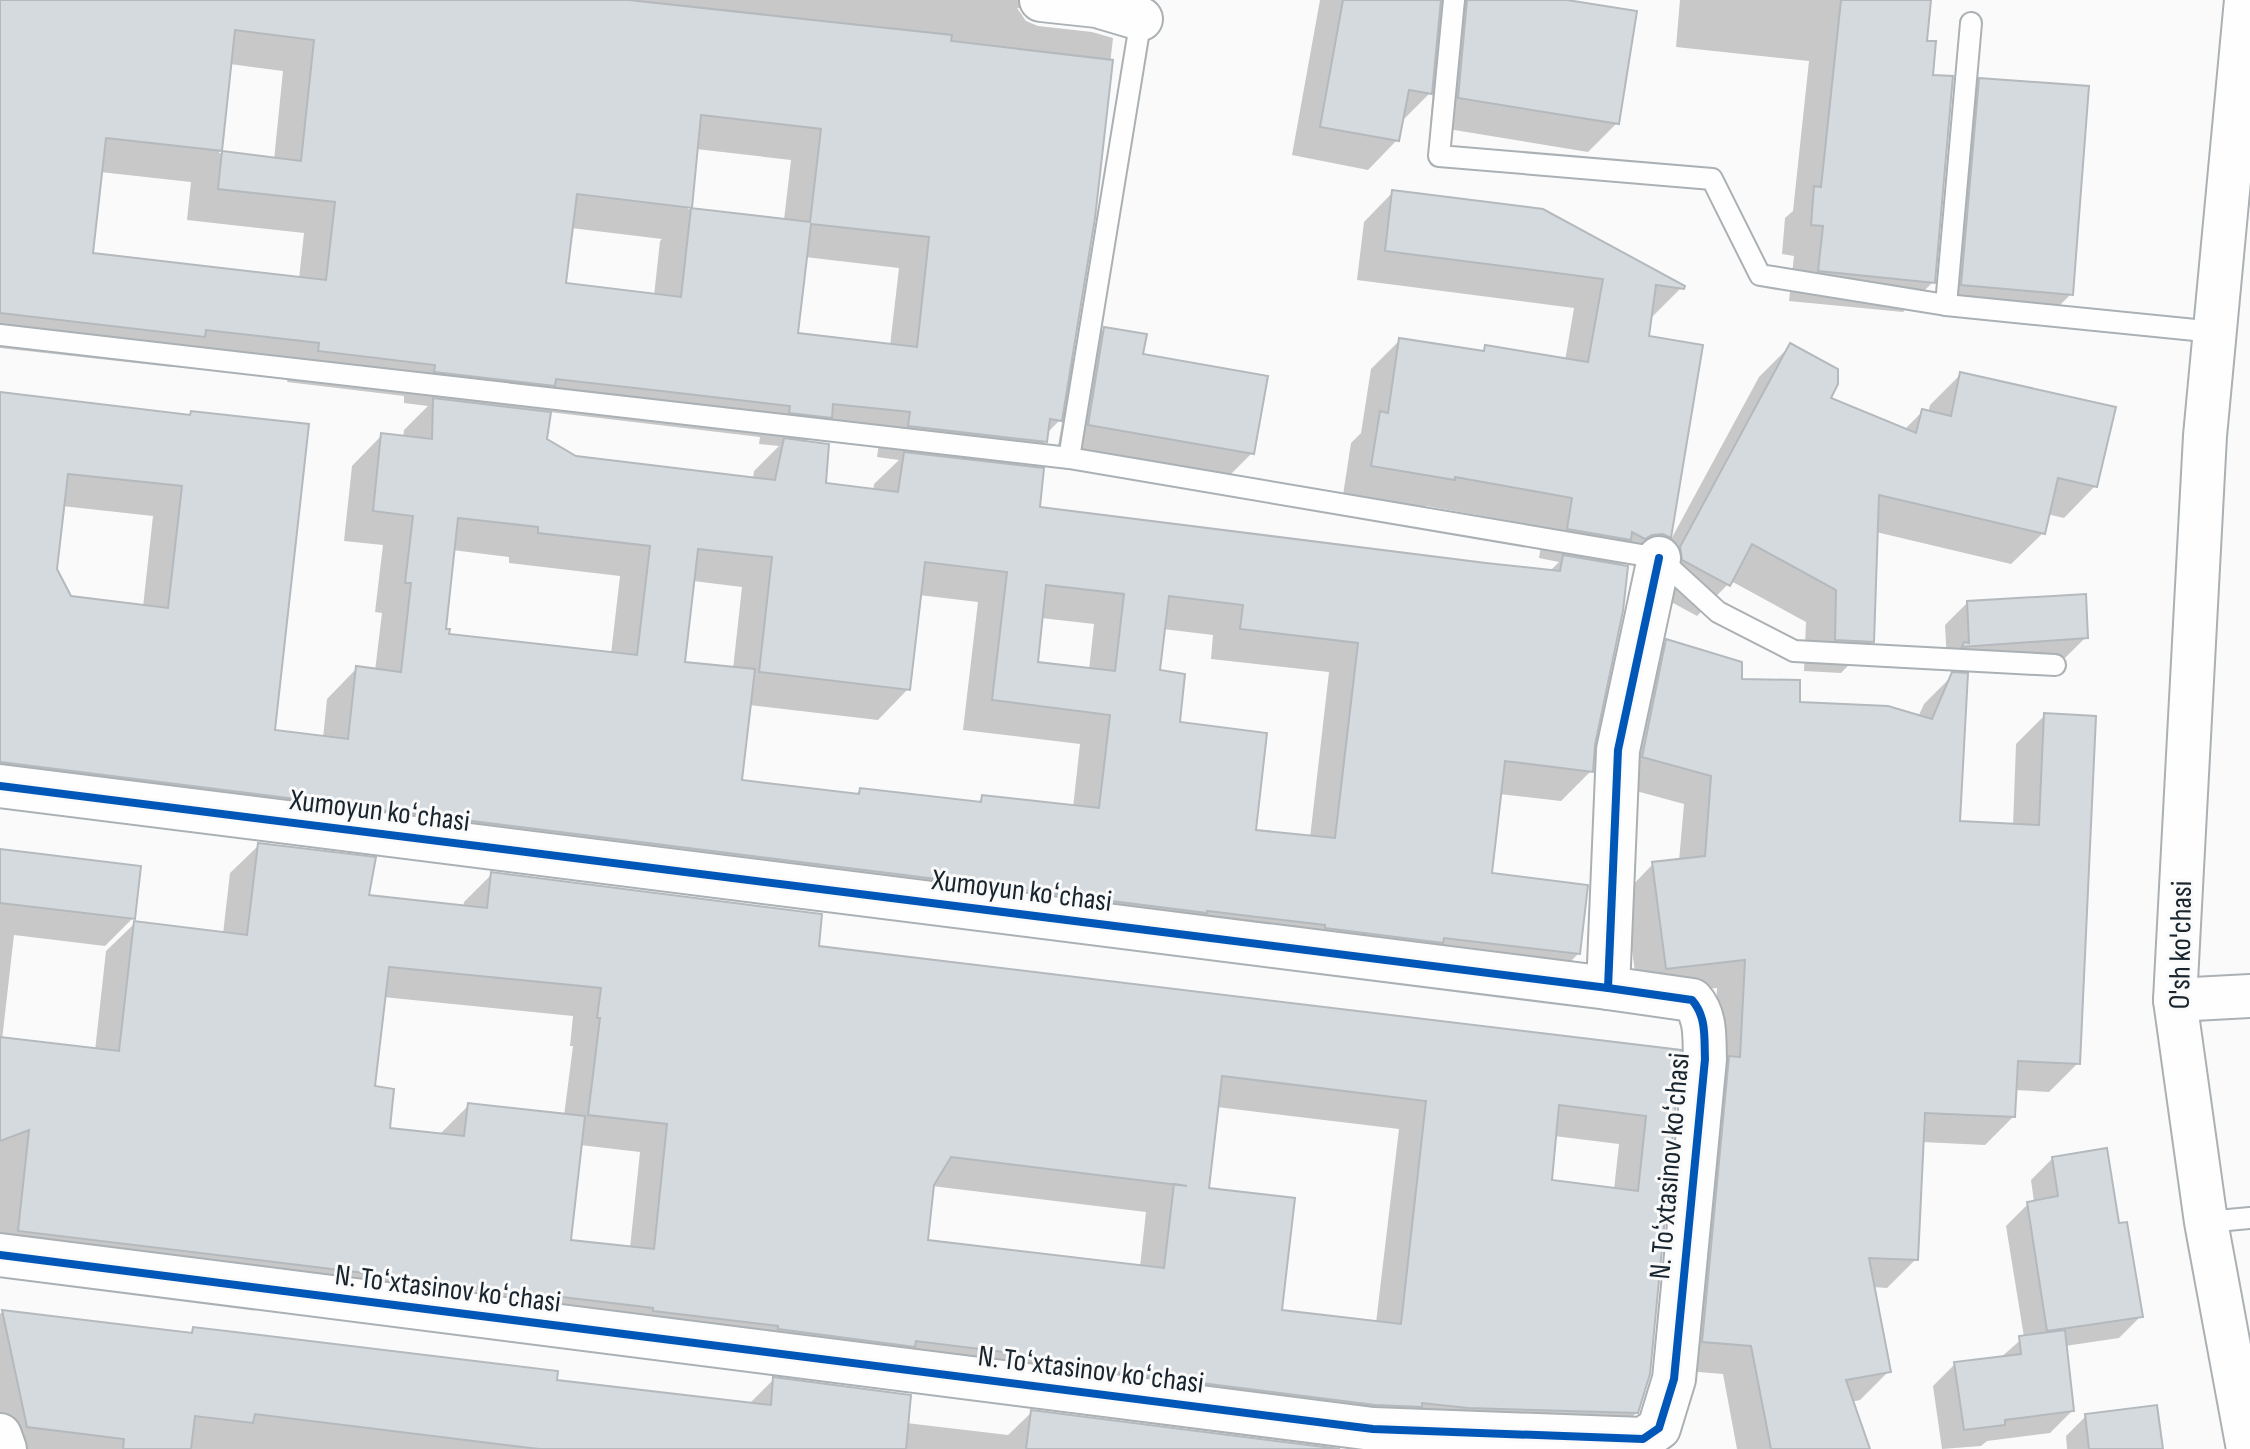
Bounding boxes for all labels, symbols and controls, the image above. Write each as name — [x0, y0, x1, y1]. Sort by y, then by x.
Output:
street label: Xumoyun koʻchasi — [287, 782, 472, 840]
street label: Xumoyun koʻchasi — [929, 862, 1114, 920]
street label: O'sh ko'chasi — [2162, 880, 2200, 1010]
street label: N. Toʻxtasinov koʻchasi — [1642, 1051, 1698, 1281]
street label: N. Toʻxtasinov koʻchasi — [333, 1257, 563, 1321]
street label: N. Toʻxtasinov koʻchasi — [976, 1338, 1206, 1402]

